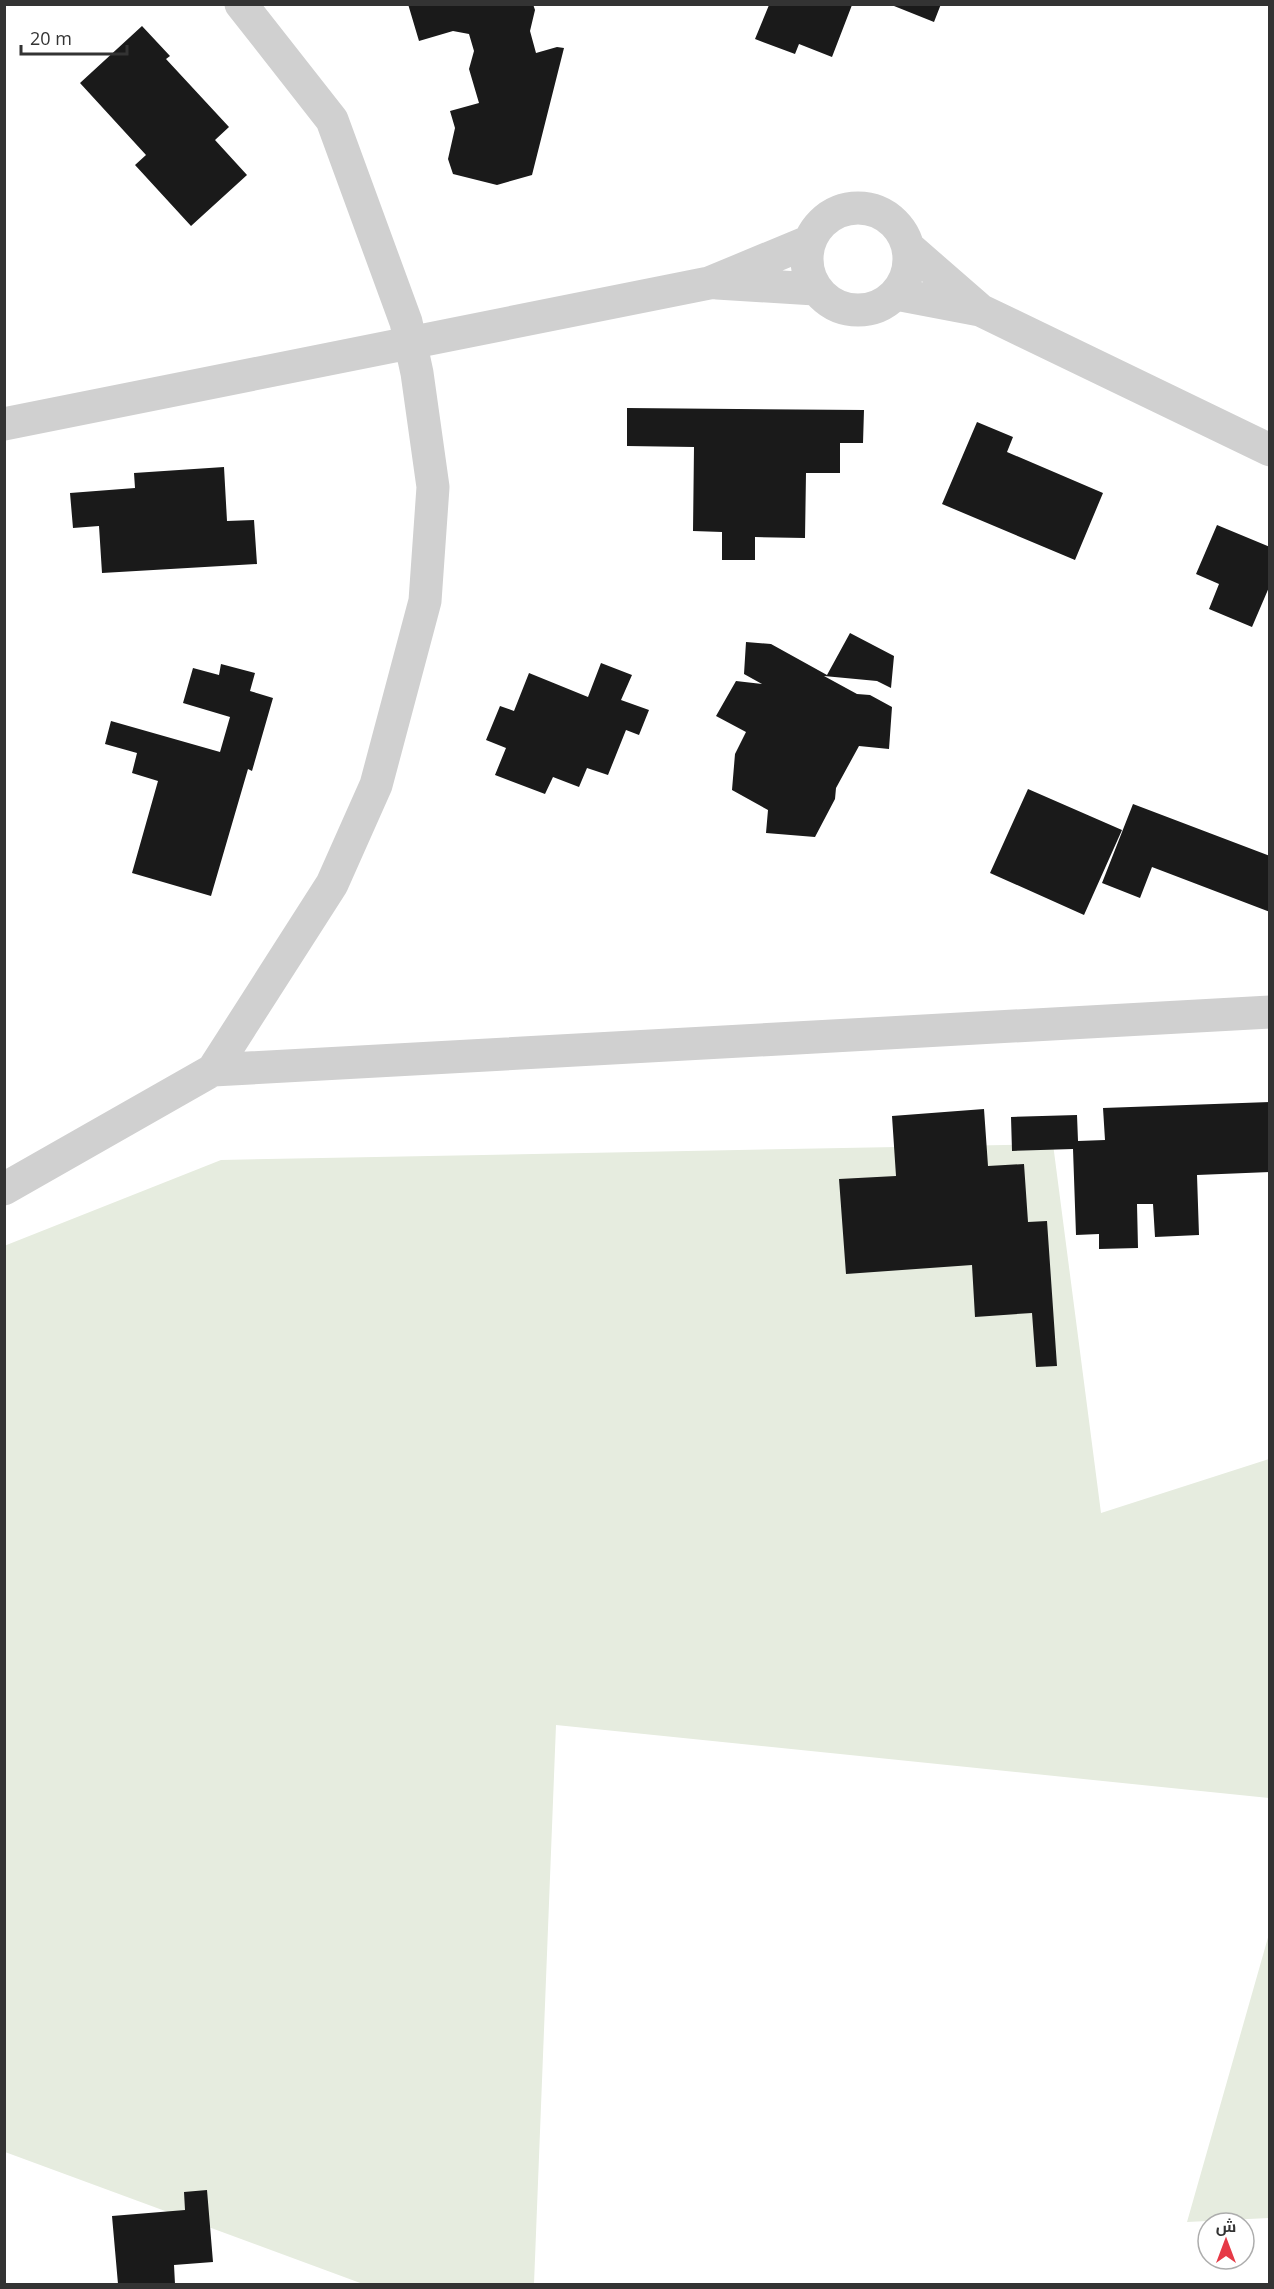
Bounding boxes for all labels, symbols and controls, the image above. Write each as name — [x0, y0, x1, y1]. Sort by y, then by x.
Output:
scale bar — [21, 18, 128, 56]
text: 20 m — [30, 26, 72, 50]
north arrow — [1196, 2211, 1256, 2271]
text: ش — [1216, 2215, 1236, 2237]

